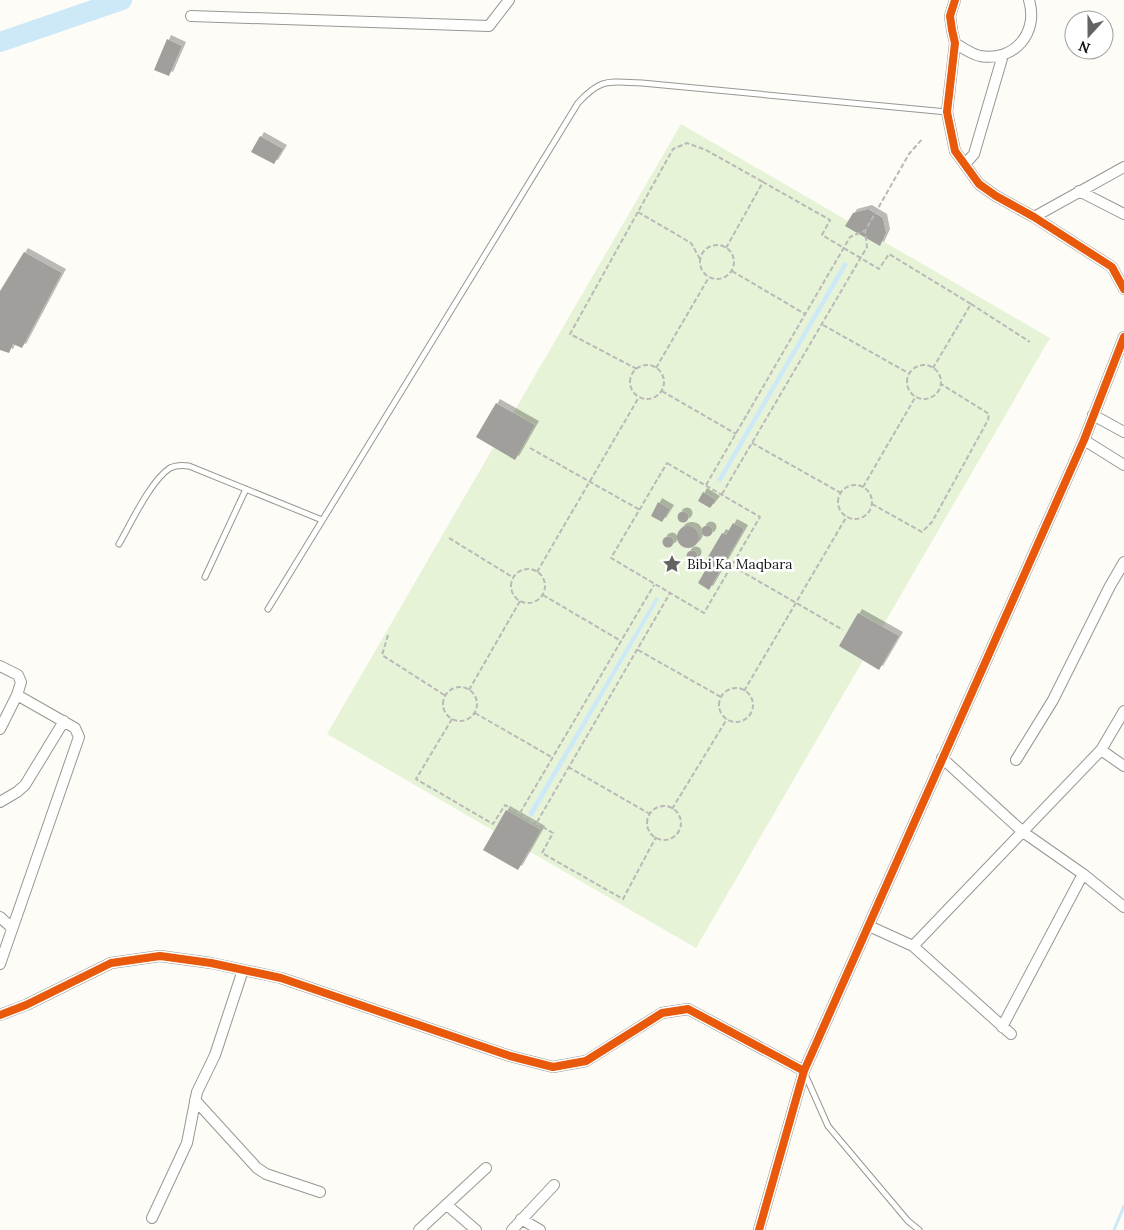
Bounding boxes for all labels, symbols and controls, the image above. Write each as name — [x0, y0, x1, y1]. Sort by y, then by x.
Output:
north arrow — [1064, 10, 1114, 60]
text: N — [1076, 37, 1093, 57]
place icon: Bibi Ka Maqbara — [661, 553, 683, 575]
place label: Bibi Ka Maqbara — [687, 555, 792, 573]

